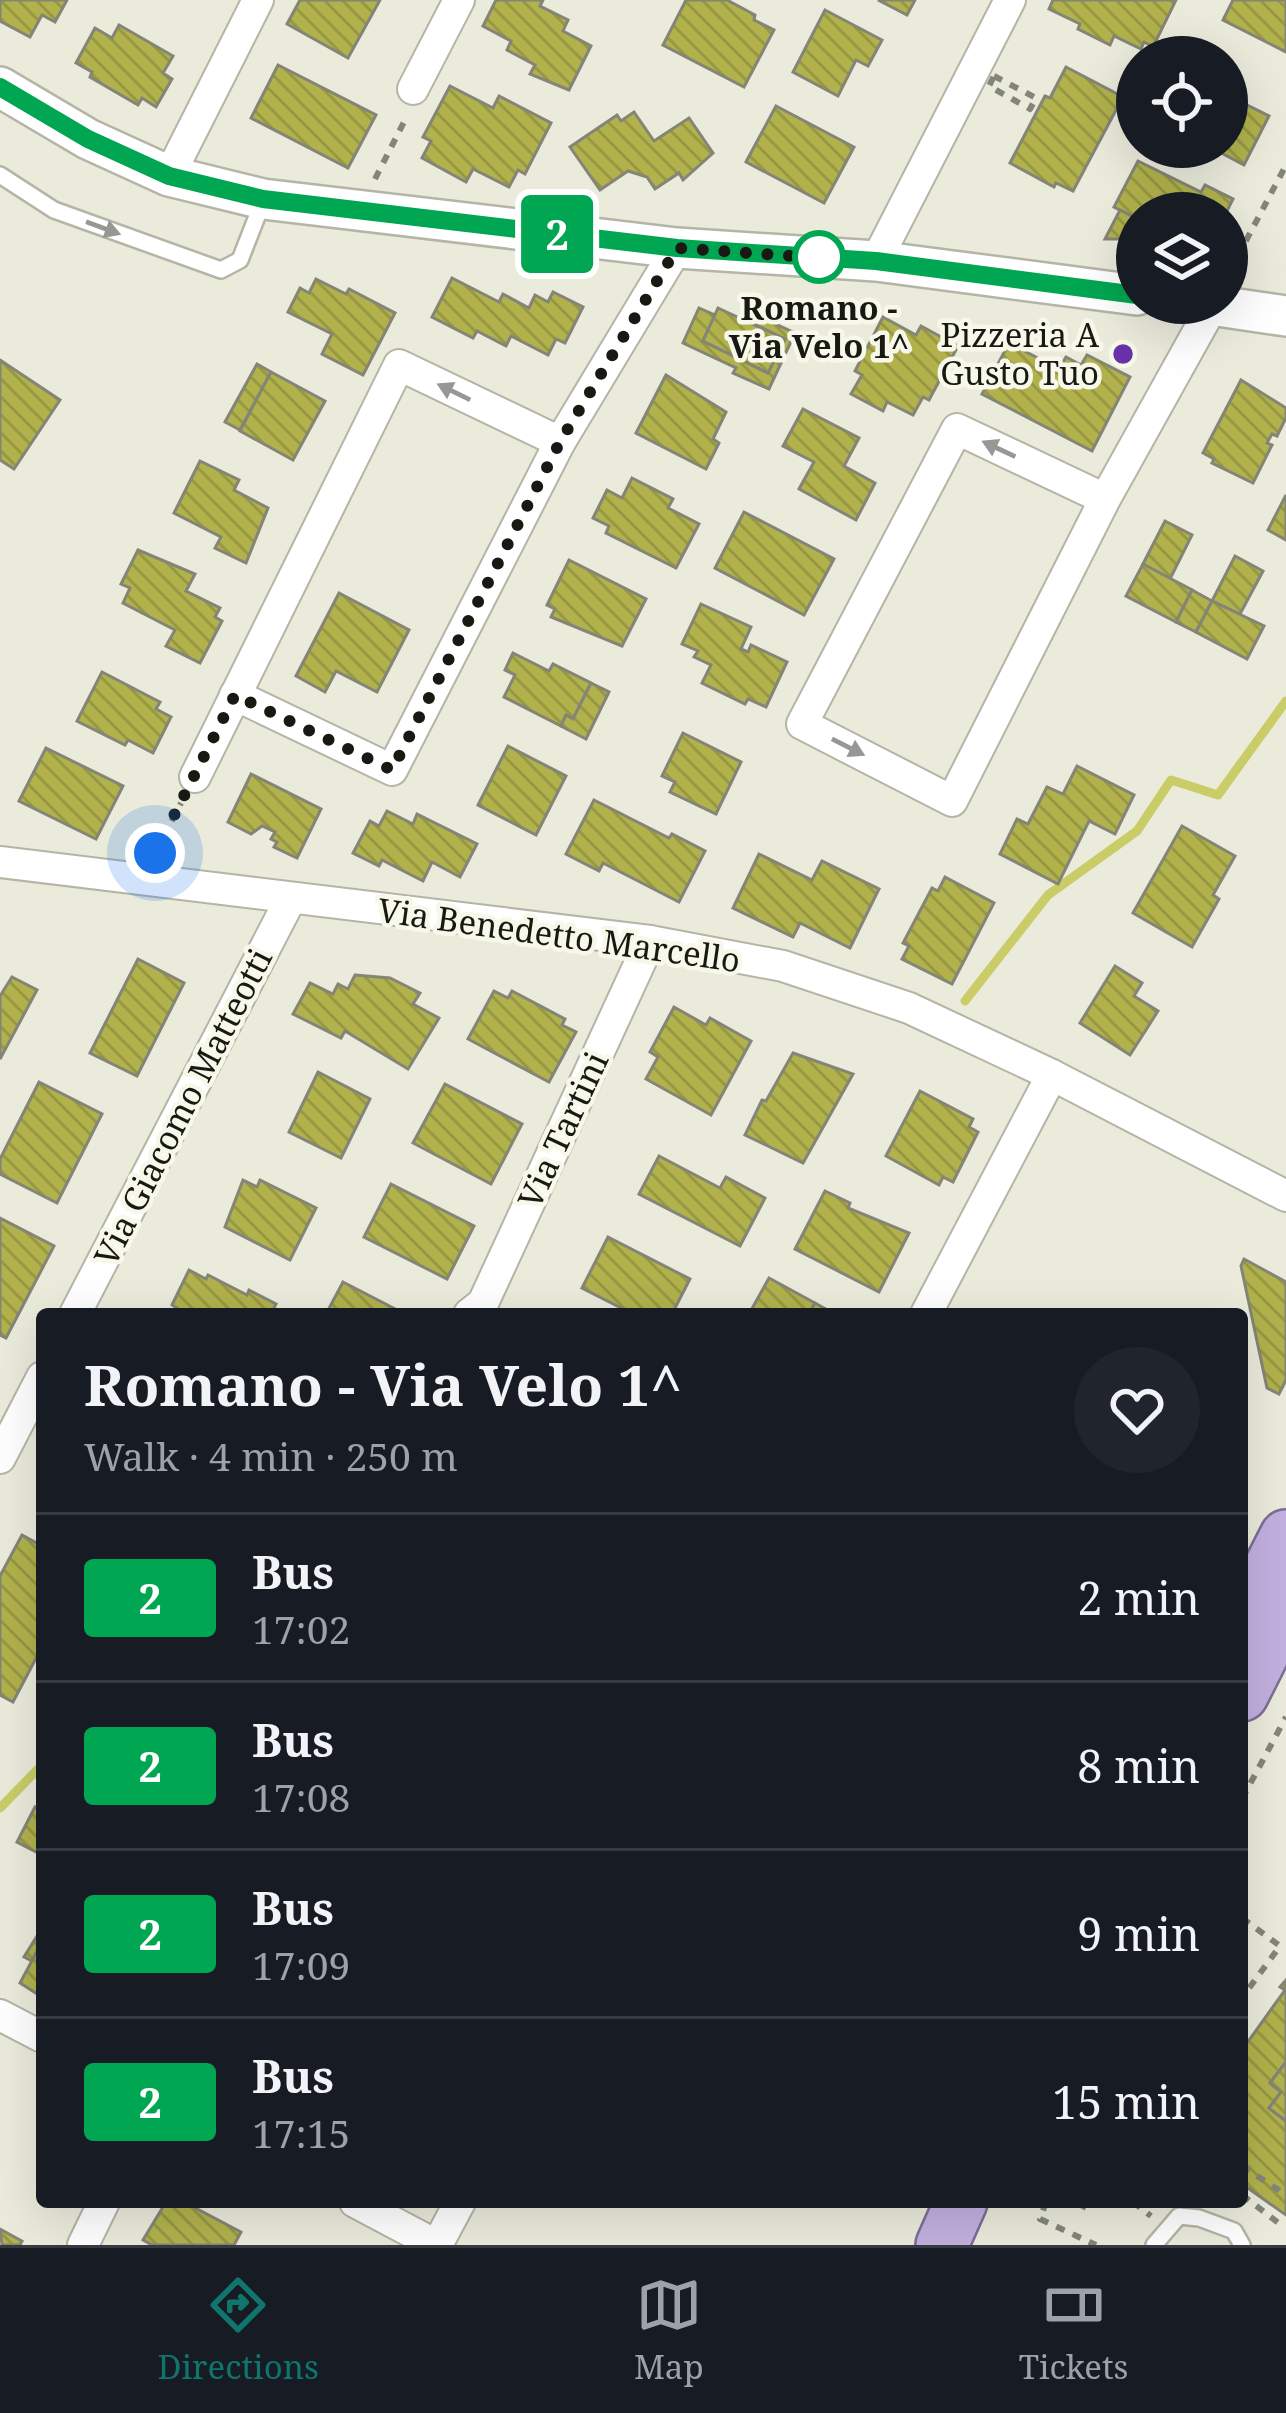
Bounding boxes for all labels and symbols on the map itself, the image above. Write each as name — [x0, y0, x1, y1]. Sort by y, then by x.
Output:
line badge: 2 — [518, 195, 596, 273]
one-way arrow — [86, 220, 122, 238]
marker: Romano - Via Velo 1^ — [794, 232, 844, 282]
place label: Romano - Via Velo 1^ — [729, 285, 909, 368]
place label: Pizzeria A Gusto Tuo — [940, 312, 1100, 395]
marker: Pizzeria A Gusto Tuo — [1110, 341, 1136, 367]
one-way arrow — [436, 382, 471, 402]
one-way arrow — [982, 439, 1017, 459]
one-way arrow — [831, 737, 865, 757]
your location — [125, 823, 185, 883]
street label: Via Benedetto Marcello — [375, 887, 743, 982]
street label: Via Giacomo Matteotti — [83, 940, 282, 1273]
street label: Via Tartini — [507, 1044, 618, 1215]

